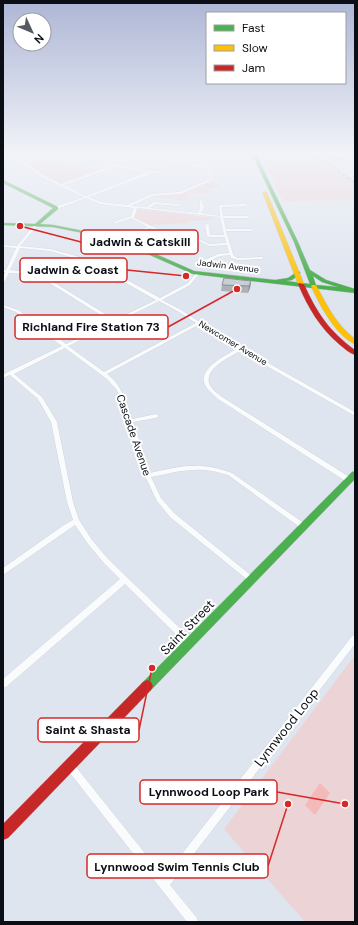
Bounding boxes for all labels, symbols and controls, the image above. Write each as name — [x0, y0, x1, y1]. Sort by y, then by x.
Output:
north arrow — [12, 12, 52, 52]
legend — [206, 12, 346, 84]
text: Fast — [242, 20, 265, 36]
text: N — [31, 31, 47, 47]
text: Slow — [242, 40, 268, 56]
text: Jam — [242, 60, 265, 76]
callout: Jadwin & Catskill — [81, 230, 198, 254]
text: Jadwin & Catskill — [90, 234, 190, 250]
street label: Jadwin Avenue — [196, 256, 260, 276]
callout: Jadwin & Coast — [20, 258, 127, 282]
text: Jadwin & Coast — [27, 262, 119, 278]
callout: Richland Fire Station 73 — [15, 315, 168, 339]
street label: Newcomer Avenue — [197, 318, 269, 368]
text: Richland Fire Station 73 — [22, 319, 160, 335]
street label: Cascade Avenue — [114, 392, 154, 478]
street label: Saint Street — [157, 596, 218, 659]
street label: Lynnwood Loop — [250, 685, 322, 770]
callout: Saint & Shasta — [38, 718, 139, 742]
text: Saint & Shasta — [45, 722, 131, 738]
callout: Lynnwood Loop Park — [140, 780, 277, 804]
text: Lynnwood Loop Park — [149, 784, 269, 800]
callout: Lynnwood Swim Tennis Club — [87, 854, 268, 878]
text: Lynnwood Swim Tennis Club — [94, 859, 260, 875]

